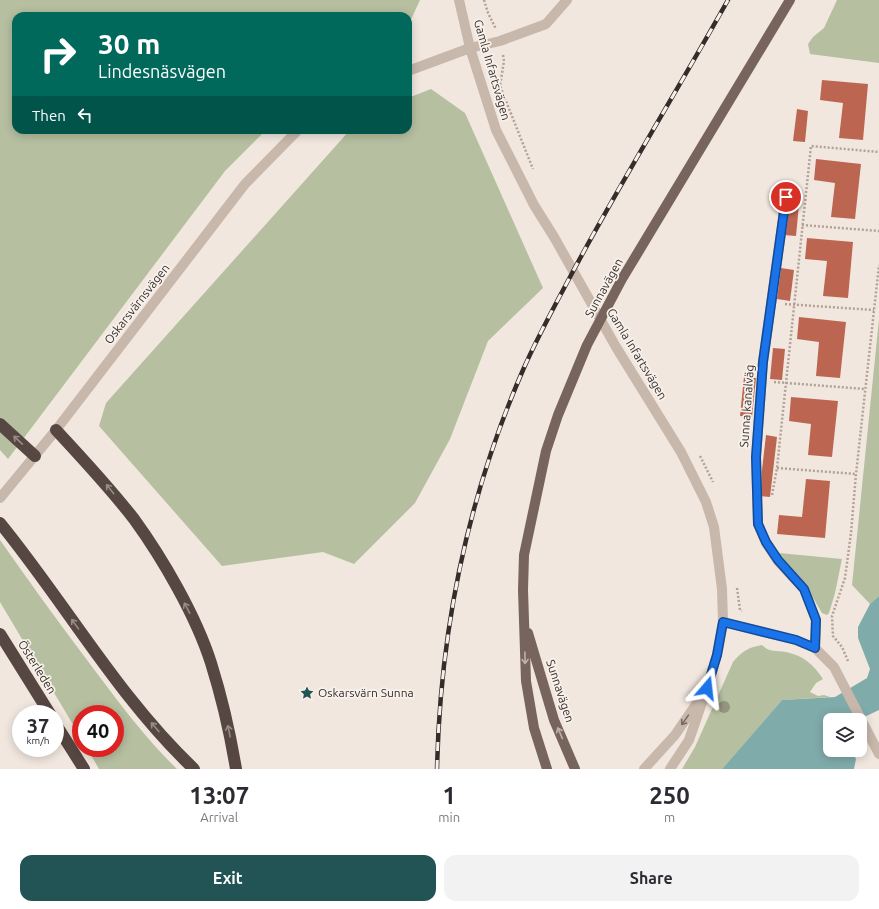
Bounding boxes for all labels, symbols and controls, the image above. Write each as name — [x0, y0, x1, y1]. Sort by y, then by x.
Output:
street label: Gamla Infartsvägen — [472, 18, 513, 122]
icon: right — [32, 28, 84, 80]
text: 30 m — [98, 28, 160, 59]
text: Lindesnäsvägen — [98, 61, 226, 81]
icon: left — [74, 104, 96, 126]
text: Then — [32, 107, 66, 124]
pin — [769, 180, 803, 214]
icon: arrive — [775, 186, 797, 208]
street label: Sunnavägen — [582, 256, 625, 320]
street label: Oskarsvärnsvägen — [101, 261, 172, 346]
street label: Gamla Infartsvägen — [605, 306, 670, 402]
street label: Sunna kanalväg — [737, 364, 756, 448]
one-way arrow — [13, 435, 23, 445]
one-way arrow — [105, 484, 114, 495]
one-way arrow — [183, 602, 191, 614]
one-way arrow — [71, 619, 79, 630]
street label: Österleden — [16, 638, 59, 696]
one-way arrow — [521, 651, 529, 664]
street label: Sunnavägen — [544, 658, 577, 724]
position arrow — [686, 667, 728, 709]
place icon: Oskarsvärn Sunna — [299, 685, 315, 701]
place label: Oskarsvärn Sunna — [318, 686, 414, 699]
speed limit sign: 40 — [72, 705, 124, 757]
map controls — [823, 713, 867, 757]
button: layers — [823, 713, 867, 757]
text: 37 — [27, 714, 49, 737]
one-way arrow — [681, 714, 689, 725]
one-way arrow — [150, 722, 159, 732]
one-way arrow — [224, 724, 232, 737]
one-way arrow — [555, 728, 563, 740]
text: km/h — [26, 735, 50, 746]
text: 13:07 — [189, 782, 249, 809]
text: 1 — [442, 782, 456, 809]
text: 250 — [649, 782, 690, 809]
text: Arrival — [200, 810, 238, 824]
text: min — [438, 810, 460, 824]
text: m — [664, 810, 675, 824]
button: Exit — [20, 855, 436, 901]
button: Share — [444, 855, 859, 901]

